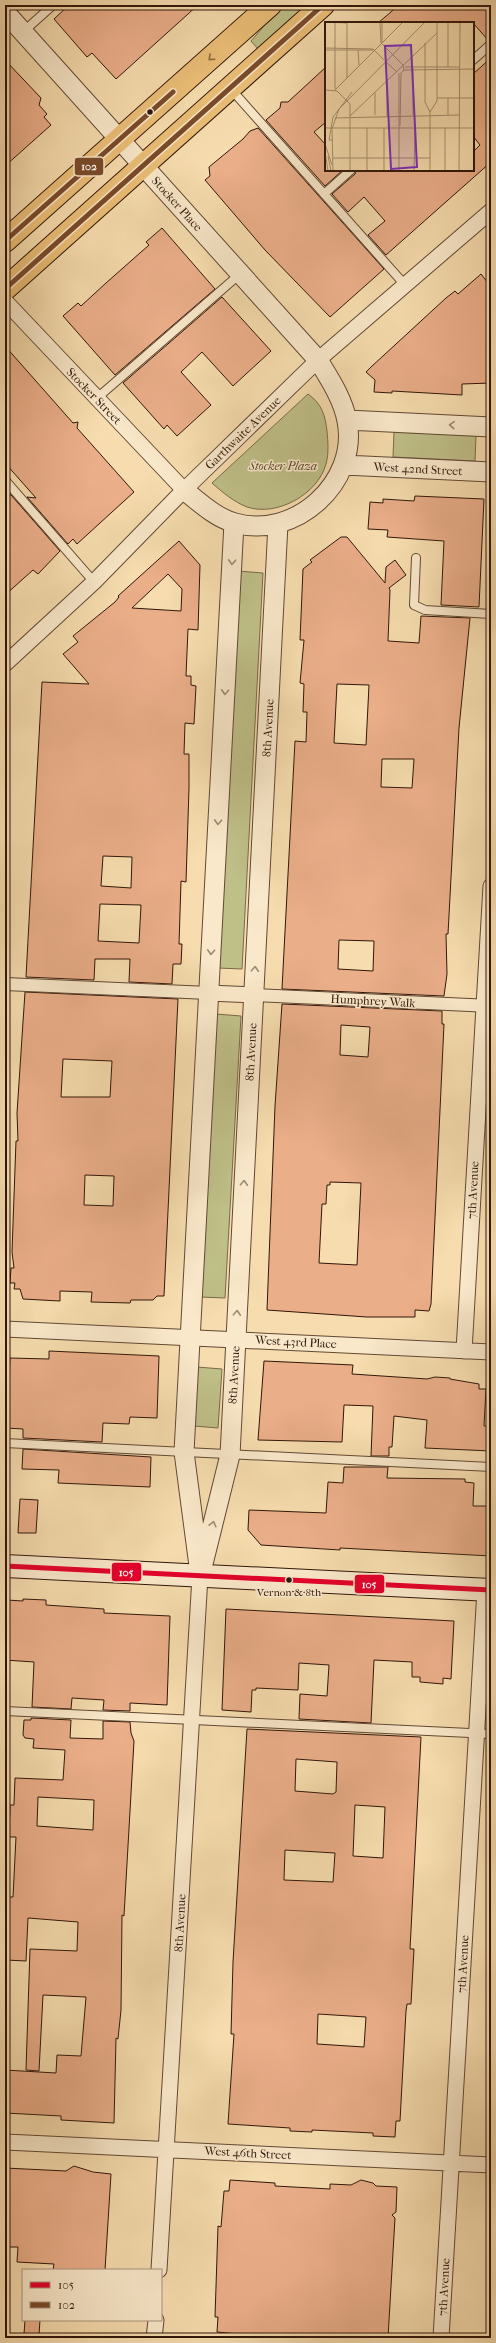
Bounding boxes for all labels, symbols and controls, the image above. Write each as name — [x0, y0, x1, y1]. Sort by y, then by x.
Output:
inset map — [325, 22, 474, 171]
one-way arrow — [208, 53, 215, 60]
unlabelled marker — [145, 107, 155, 117]
line badge: 102 — [74, 157, 104, 176]
text: 102 — [81, 160, 97, 173]
street label: Stocker Place — [149, 174, 205, 234]
street label: Stocker Street — [64, 365, 125, 428]
street label: Garthwaite Avenue — [202, 393, 284, 473]
one-way arrow — [449, 421, 455, 429]
park label: Stocker Plaza — [248, 459, 317, 473]
street label: West 42nd Street — [372, 460, 464, 478]
one-way arrow — [228, 559, 237, 565]
one-way arrow — [221, 689, 229, 695]
street label: 8th Avenue — [259, 698, 277, 758]
one-way arrow — [214, 819, 222, 825]
one-way arrow — [206, 949, 215, 955]
one-way arrow — [251, 966, 260, 972]
street label: Humphrey Walk — [330, 992, 417, 1010]
street label: 8th Avenue — [242, 1022, 260, 1082]
street label: 7th Avenue — [464, 1161, 482, 1219]
one-way arrow — [240, 1180, 248, 1186]
one-way arrow — [233, 1310, 242, 1316]
street label: West 43rd Place — [254, 1333, 337, 1351]
street label: 8th Avenue — [225, 1345, 243, 1405]
one-way arrow — [208, 1521, 217, 1528]
line badge: 105 — [111, 1562, 142, 1582]
text: 105 — [119, 1566, 134, 1579]
line badge: 105 — [354, 1574, 385, 1594]
marker: Vernon & 8th — [284, 1575, 294, 1585]
text: 105 — [362, 1578, 377, 1591]
place label: Vernon & 8th — [256, 1586, 322, 1599]
street label: 8th Avenue — [171, 1893, 189, 1953]
street label: 7th Avenue — [454, 1935, 472, 1993]
street label: West 46th Street — [203, 2144, 293, 2162]
street label: 7th Avenue — [435, 2258, 453, 2316]
legend — [22, 2269, 162, 2321]
text: 105 — [58, 2278, 74, 2292]
text: 102 — [58, 2298, 75, 2312]

